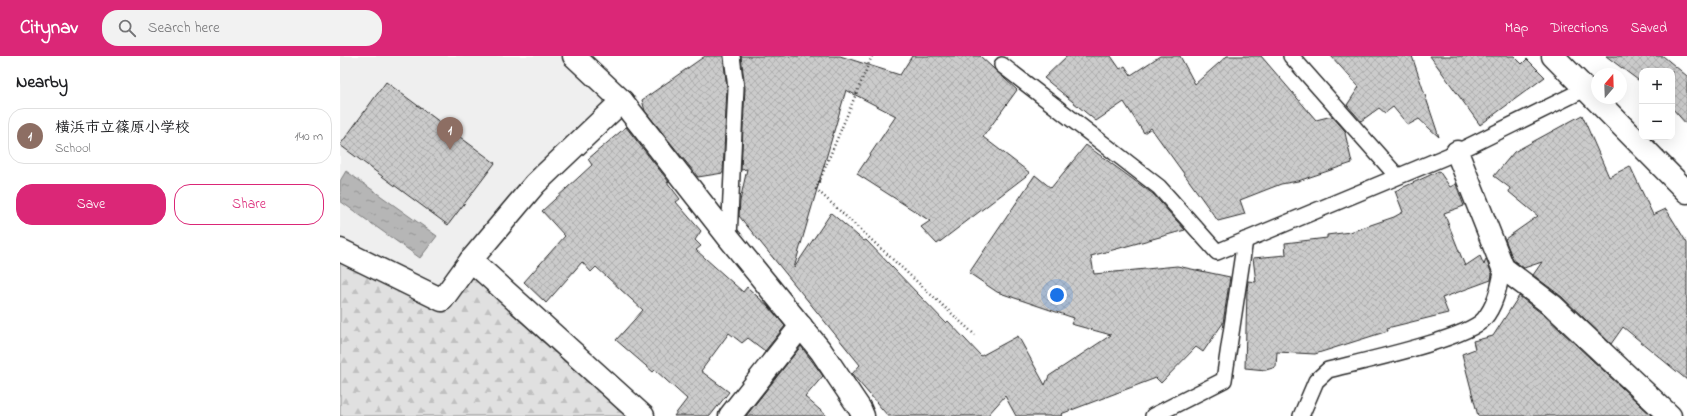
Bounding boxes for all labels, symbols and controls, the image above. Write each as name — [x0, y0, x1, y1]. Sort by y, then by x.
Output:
search box — [102, 10, 382, 46]
text: Citynav — [20, 15, 78, 42]
icon: search — [116, 17, 138, 39]
text: Search here — [148, 17, 220, 39]
text: Map — [1505, 18, 1528, 39]
text: Directions — [1550, 18, 1608, 39]
text: Saved — [1630, 18, 1667, 39]
north arrow — [1591, 68, 1627, 104]
map controls — [1639, 68, 1675, 140]
button: + — [1639, 68, 1675, 104]
text: Nearby — [16, 70, 68, 95]
button: − — [1639, 104, 1675, 140]
text: 横浜市立篠原小学校 — [55, 117, 190, 139]
pin: 1 — [437, 117, 463, 150]
text: 1 — [28, 127, 32, 146]
text: 140 m — [295, 127, 323, 146]
text: School — [55, 139, 91, 158]
button: Save — [16, 184, 166, 225]
button: Share — [174, 184, 324, 225]
your location — [1047, 285, 1067, 305]

